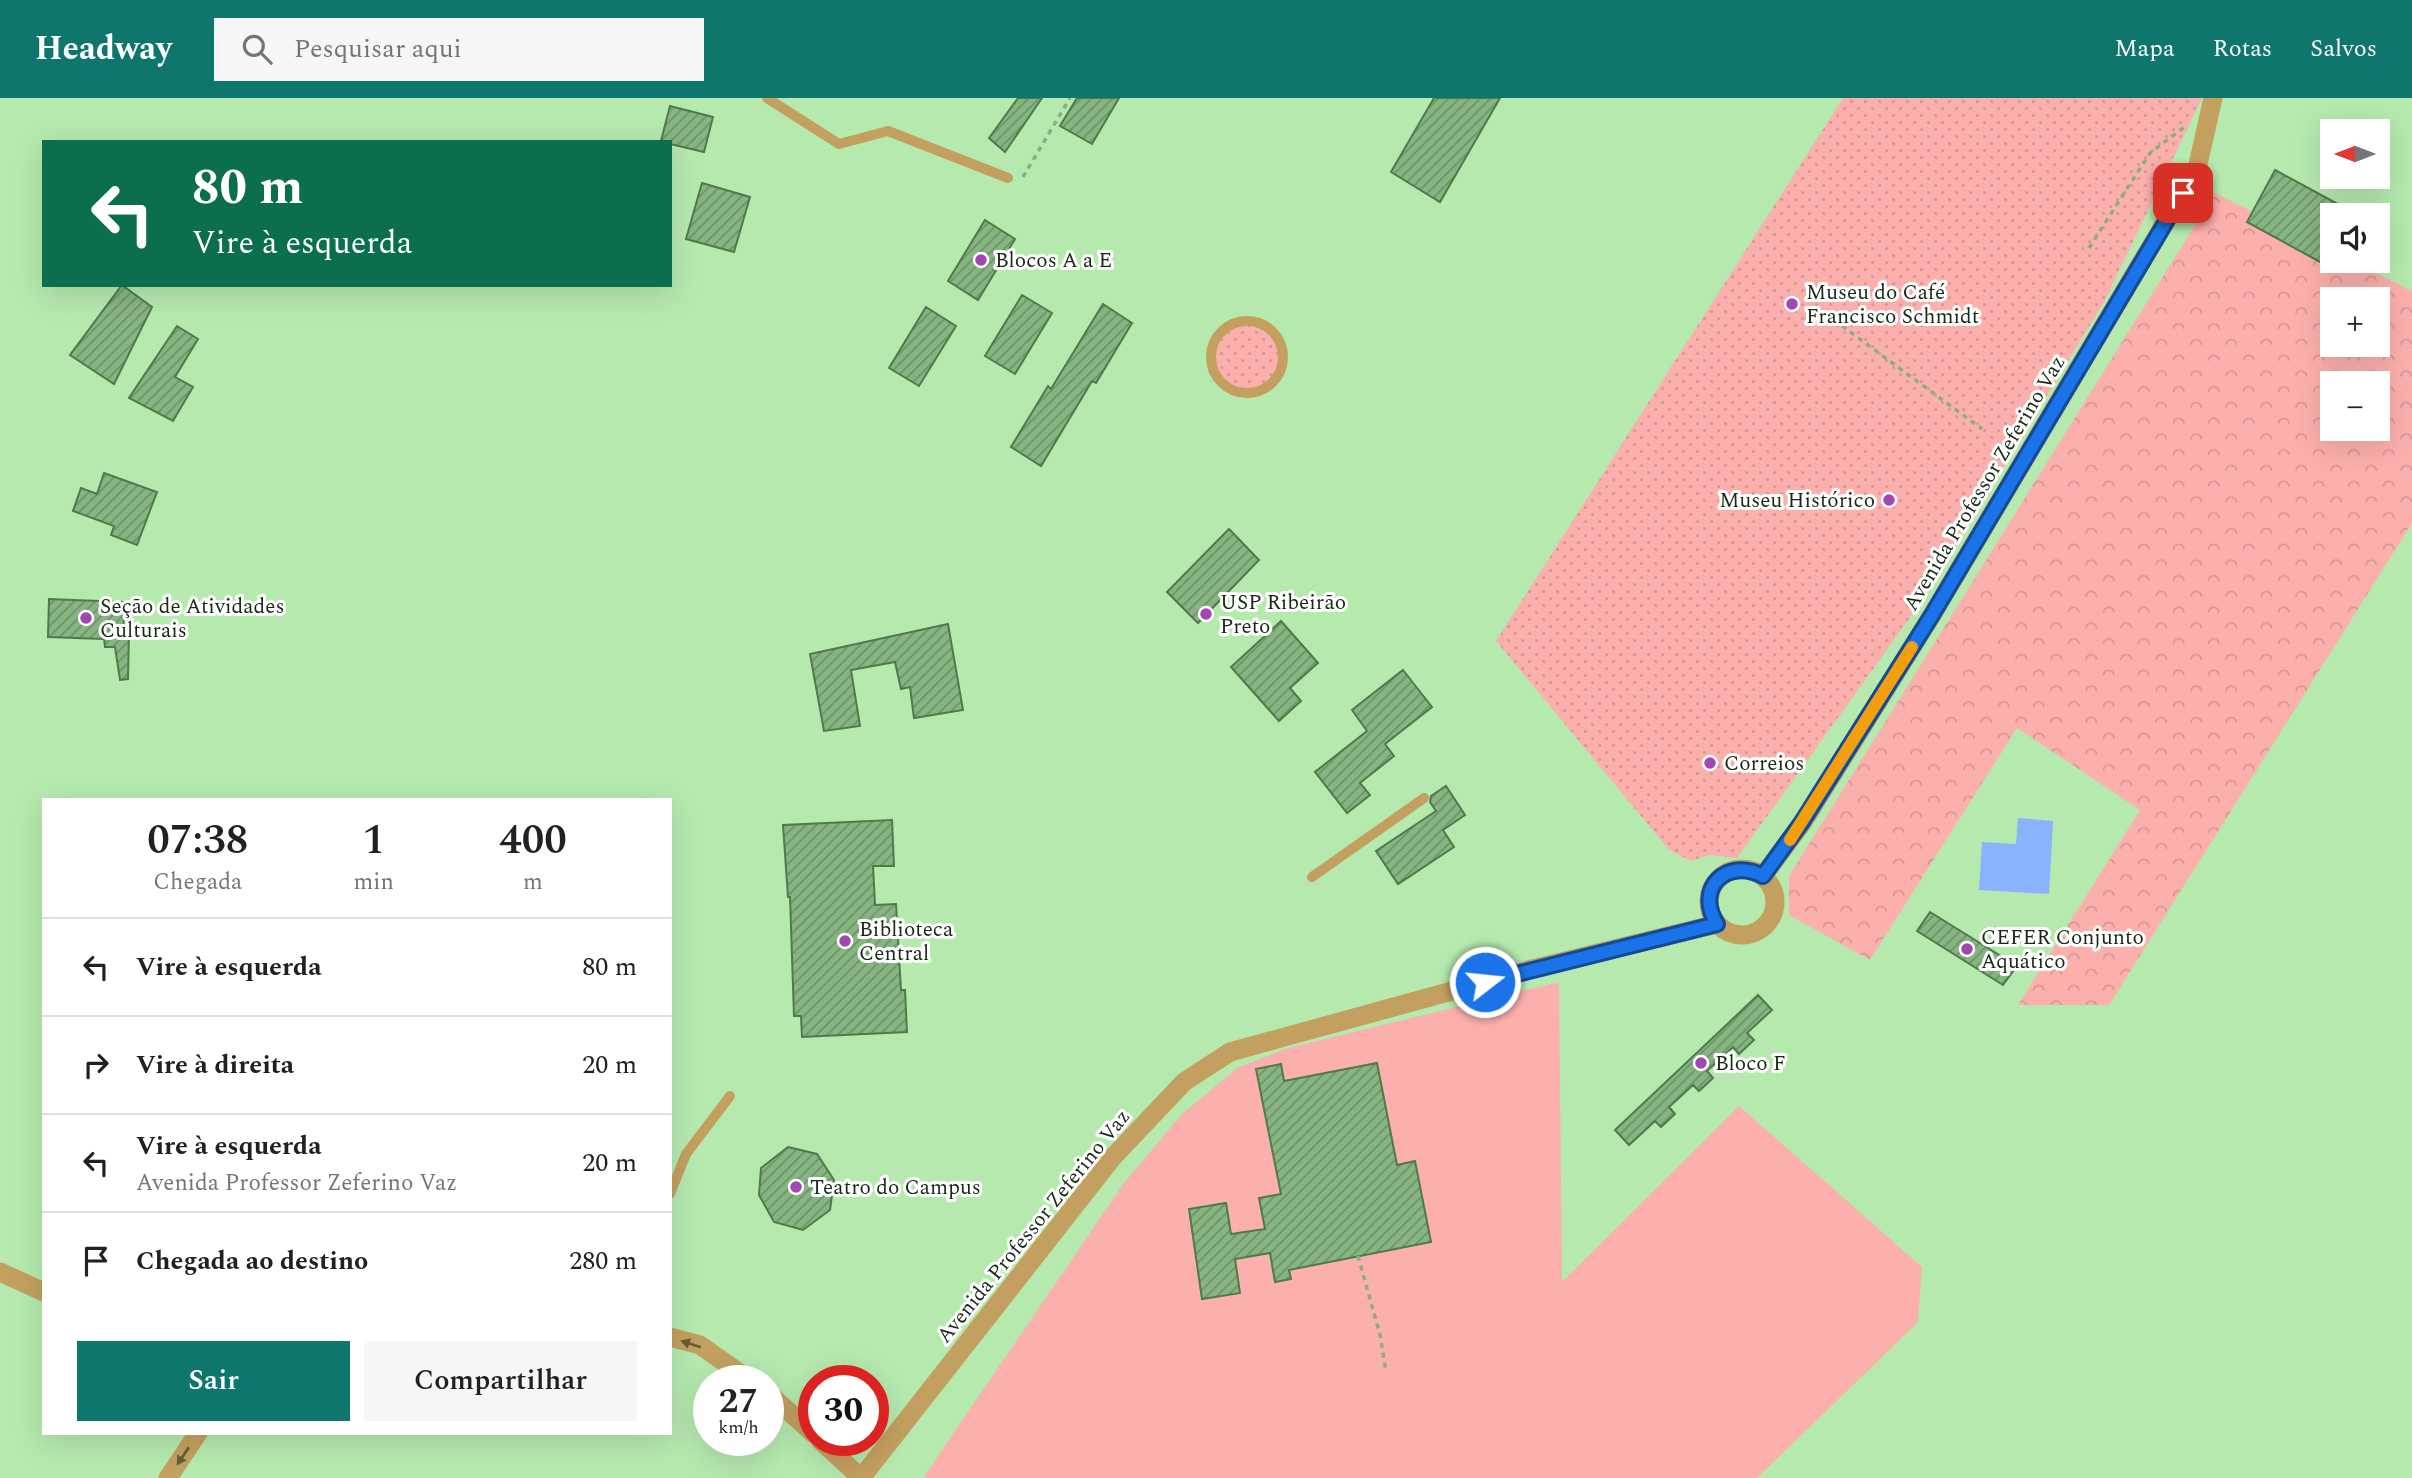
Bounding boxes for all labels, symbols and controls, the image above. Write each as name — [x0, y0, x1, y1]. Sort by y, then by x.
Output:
search box — [214, 18, 704, 81]
text: Headway — [35, 24, 172, 74]
text: Pesquisar aqui — [294, 29, 462, 69]
icon: search — [238, 30, 276, 68]
text: Mapa — [2115, 31, 2175, 67]
text: Rotas — [2213, 31, 2272, 67]
text: Salvos — [2310, 31, 2377, 67]
north arrow — [2320, 119, 2390, 189]
map controls — [2320, 119, 2390, 441]
text: 80 m — [192, 151, 303, 226]
pin — [2153, 163, 2213, 223]
icon: left — [77, 168, 168, 259]
icon: arrive — [2164, 174, 2202, 212]
button: sound — [2320, 203, 2390, 273]
text: Vire à esquerda — [192, 219, 412, 268]
place label: Blocos A a E — [995, 245, 1112, 277]
marker: Blocos A a E — [973, 252, 989, 268]
place label: Museu do Café Francisco Schmidt — [1806, 277, 1979, 333]
button: + — [2320, 287, 2390, 357]
marker: Museu do Café Francisco Schmidt — [1784, 296, 1800, 312]
street label: Avenida Professor Zeferino Vaz — [1896, 350, 2074, 617]
button: − — [2320, 371, 2390, 441]
place label: Museu Histórico — [1719, 485, 1875, 517]
marker: Museu Histórico — [1881, 492, 1897, 508]
place label: USP Ribeirão Preto — [1220, 587, 1346, 643]
place label: Seção de Atividades Culturais — [100, 591, 285, 647]
marker: USP Ribeirão Preto — [1198, 606, 1214, 622]
marker: Seção de Atividades Culturais — [78, 610, 94, 626]
place label: Correios — [1724, 748, 1804, 780]
marker: Correios — [1702, 755, 1718, 771]
text: 07:38 — [147, 809, 248, 872]
text: 1 — [362, 809, 385, 872]
text: 400 — [499, 809, 567, 872]
text: Chegada — [153, 865, 242, 900]
text: min — [354, 865, 394, 900]
text: m — [523, 865, 543, 900]
place label: Biblioteca Central — [859, 914, 954, 970]
place label: CEFER Conjunto Aquático — [1981, 922, 2144, 978]
marker: Biblioteca Central — [837, 933, 853, 949]
marker: CEFER Conjunto Aquático — [1959, 941, 1975, 957]
position arrow — [1448, 945, 1522, 1019]
text: Vire à esquerda — [136, 947, 322, 987]
text: 80 m — [582, 947, 637, 987]
icon: left — [77, 948, 115, 986]
text: Vire à direita — [136, 1045, 294, 1085]
text: 20 m — [582, 1045, 637, 1085]
icon: right — [77, 1046, 115, 1084]
place label: Bloco F — [1715, 1048, 1786, 1080]
marker: Bloco F — [1693, 1055, 1709, 1071]
street label: Avenida Professor Zeferino Vaz — [929, 1103, 1138, 1351]
text: Vire à esquerda — [136, 1126, 322, 1166]
text: 20 m — [582, 1143, 637, 1183]
icon: left — [77, 1144, 115, 1182]
text: Avenida Professor Zeferino Vaz — [136, 1166, 457, 1201]
place label: Teatro do Campus — [810, 1172, 981, 1204]
marker: Teatro do Campus — [788, 1179, 804, 1195]
text: Chegada ao destino — [136, 1241, 368, 1281]
text: 280 m — [569, 1241, 637, 1281]
icon: arrive — [77, 1242, 115, 1280]
one-way arrow — [681, 1338, 702, 1348]
button: Sair — [77, 1341, 350, 1421]
button: Compartilhar — [364, 1341, 637, 1421]
speed limit sign: 30 — [798, 1365, 889, 1456]
text: 27 — [719, 1375, 758, 1428]
text: km/h — [718, 1414, 759, 1441]
one-way arrow — [177, 1446, 190, 1465]

